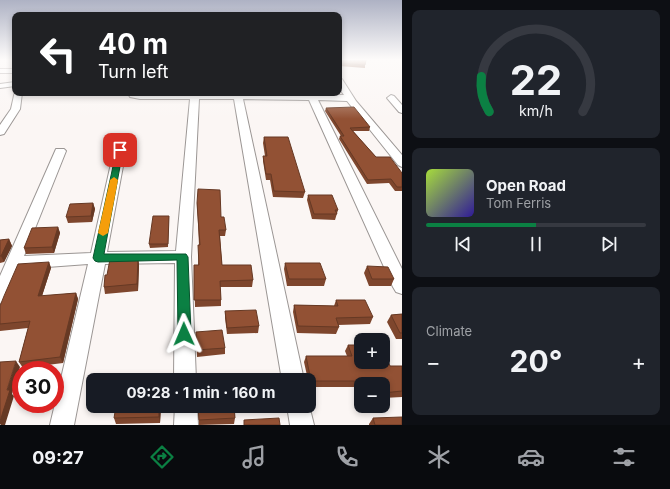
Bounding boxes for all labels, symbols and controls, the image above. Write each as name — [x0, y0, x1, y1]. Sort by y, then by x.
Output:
text: 40 m — [98, 27, 168, 61]
icon: left — [32, 28, 84, 80]
text: 22 — [510, 55, 562, 105]
text: Turn left — [98, 61, 168, 82]
text: km/h — [519, 102, 553, 119]
pin — [103, 133, 137, 167]
icon: arrive — [109, 139, 131, 161]
text: Open Road — [486, 176, 566, 195]
text: Tom Ferris — [486, 195, 551, 211]
icon: previous — [452, 233, 474, 255]
icon: pause — [525, 233, 547, 255]
icon: next — [598, 233, 620, 255]
position arrow — [163, 313, 205, 355]
text: Climate — [426, 323, 472, 339]
map controls — [354, 333, 390, 413]
button: + — [354, 333, 390, 369]
text: 20° — [510, 343, 562, 379]
text: − — [426, 349, 441, 375]
text: + — [631, 349, 646, 375]
speed limit sign: 30 — [12, 361, 64, 413]
button: − — [354, 377, 390, 413]
text: 09:28 · 1 min · 160 m — [127, 383, 275, 402]
icon: directions — [148, 443, 176, 471]
icon: music — [240, 443, 268, 471]
icon: phone — [333, 443, 361, 471]
icon: climate — [425, 443, 453, 471]
icon: car — [517, 443, 545, 471]
icon: filters — [610, 443, 638, 471]
text: 09:27 — [32, 447, 84, 468]

